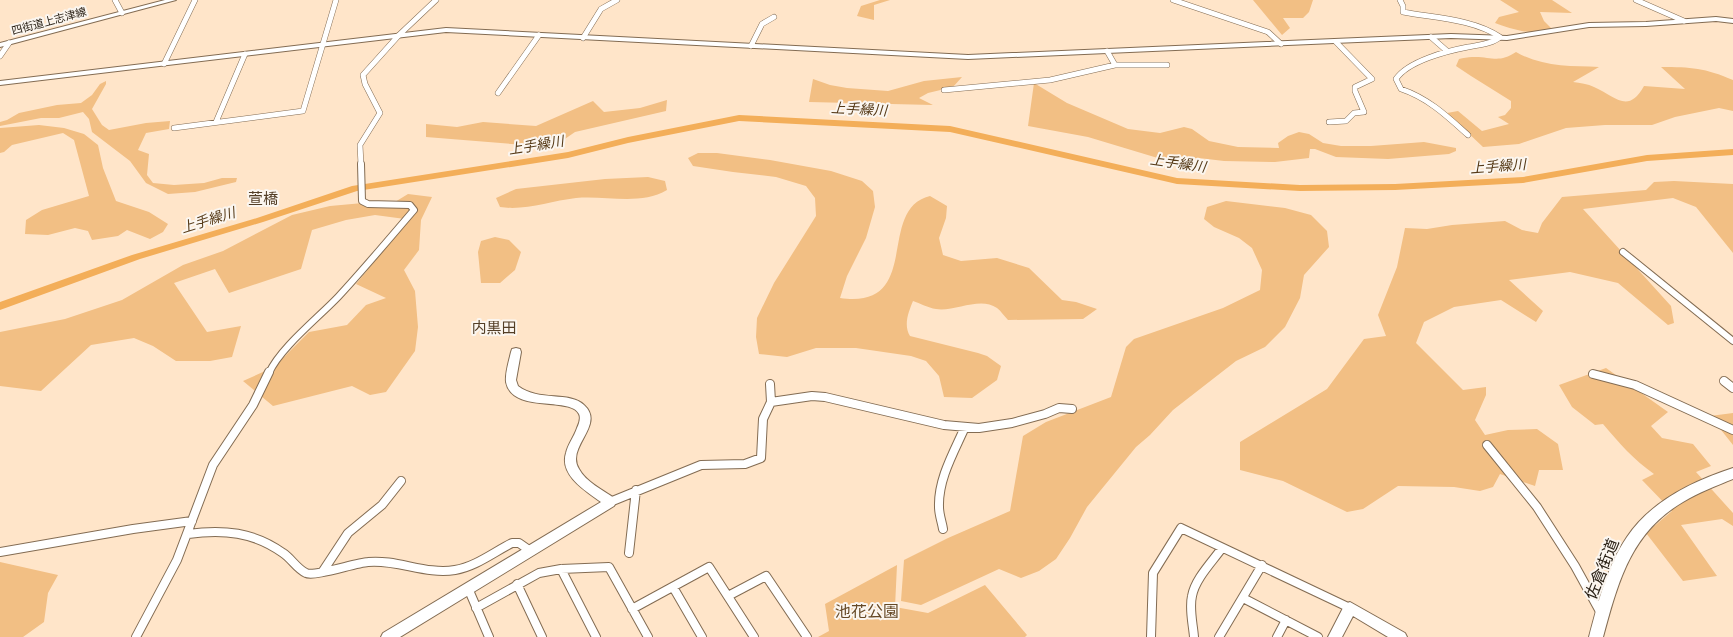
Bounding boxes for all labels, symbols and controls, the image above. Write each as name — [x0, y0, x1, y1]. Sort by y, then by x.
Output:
street label: 四街道上志津線 — [10, 5, 88, 37]
water label: 上手繰川 — [831, 100, 889, 119]
water label: 上手繰川 — [507, 132, 567, 157]
water label: 上手繰川 — [1149, 151, 1209, 175]
water label: 上手繰川 — [1470, 156, 1528, 176]
district label: 萱橋 — [248, 190, 278, 207]
water label: 上手繰川 — [179, 204, 239, 236]
district label: 内黒田 — [471, 319, 517, 336]
street label: 佐倉街道 — [1581, 536, 1623, 602]
park label: 池花公園 — [835, 602, 899, 621]

